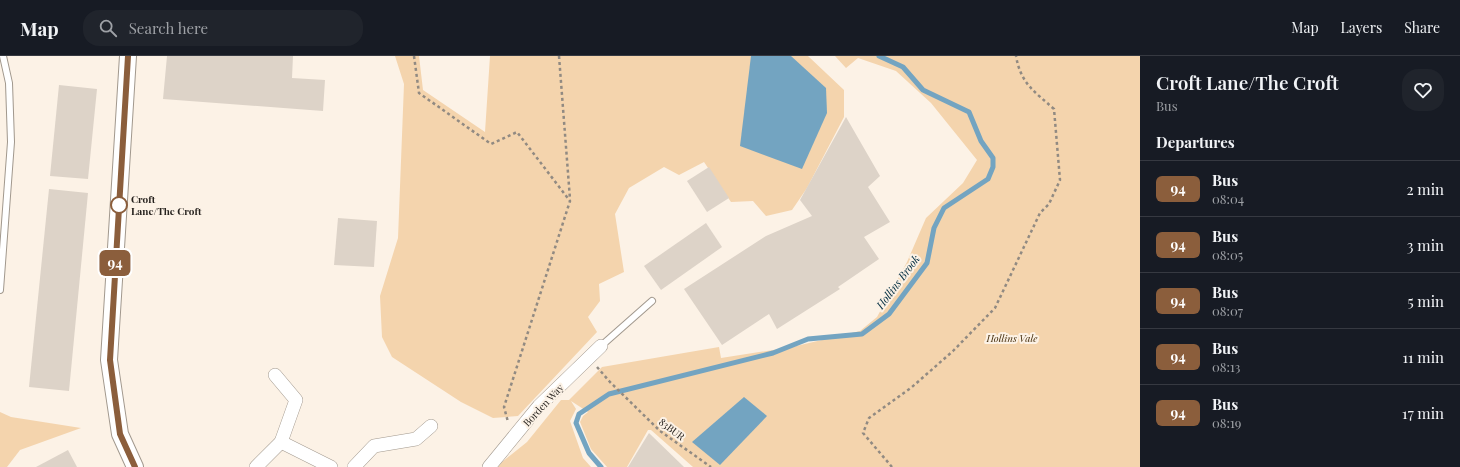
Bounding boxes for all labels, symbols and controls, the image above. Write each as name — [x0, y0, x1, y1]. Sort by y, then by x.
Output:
search box — [83, 10, 363, 46]
text: Map — [20, 15, 59, 41]
icon: search — [97, 17, 119, 39]
text: Search here — [129, 18, 208, 38]
text: Map — [1291, 18, 1319, 37]
text: Layers — [1341, 18, 1382, 37]
text: Share — [1404, 18, 1440, 37]
text: Croft Lane/The Croft — [1156, 69, 1339, 95]
button: heart — [1402, 69, 1444, 111]
text: Bus — [1156, 97, 1177, 114]
text: Departures — [1156, 132, 1235, 152]
text: Bus — [1212, 170, 1238, 190]
text: 94 — [1170, 179, 1186, 198]
text: 2 min — [1406, 179, 1444, 199]
text: 08:04 — [1212, 190, 1244, 207]
place label: Croft Lane/The Croft — [131, 192, 202, 218]
marker: Croft Lane/The Croft — [110, 196, 128, 214]
text: Bus — [1212, 226, 1238, 246]
text: 94 — [1170, 235, 1186, 254]
text: 3 min — [1407, 235, 1444, 255]
text: 08:05 — [1212, 246, 1243, 263]
line badge: 94 — [97, 250, 133, 276]
water label: Hollins Brook — [872, 251, 923, 313]
text: 94 — [107, 253, 123, 272]
text: Bus — [1212, 282, 1238, 302]
text: 94 — [1170, 291, 1186, 310]
text: 5 min — [1408, 291, 1444, 311]
text: 08:07 — [1212, 302, 1243, 319]
park label: Hollins Vale — [986, 331, 1038, 345]
text: Bus — [1212, 338, 1238, 358]
text: 94 — [1170, 347, 1186, 366]
text: 11 min — [1402, 347, 1444, 367]
text: 08:13 — [1212, 358, 1240, 375]
street label: Borden Way — [520, 381, 566, 429]
text: Bus — [1212, 394, 1238, 414]
text: 94 — [1170, 403, 1186, 422]
text: 17 min — [1402, 403, 1444, 423]
text: 08:19 — [1212, 414, 1241, 431]
street label: 83BUR — [656, 415, 688, 444]

